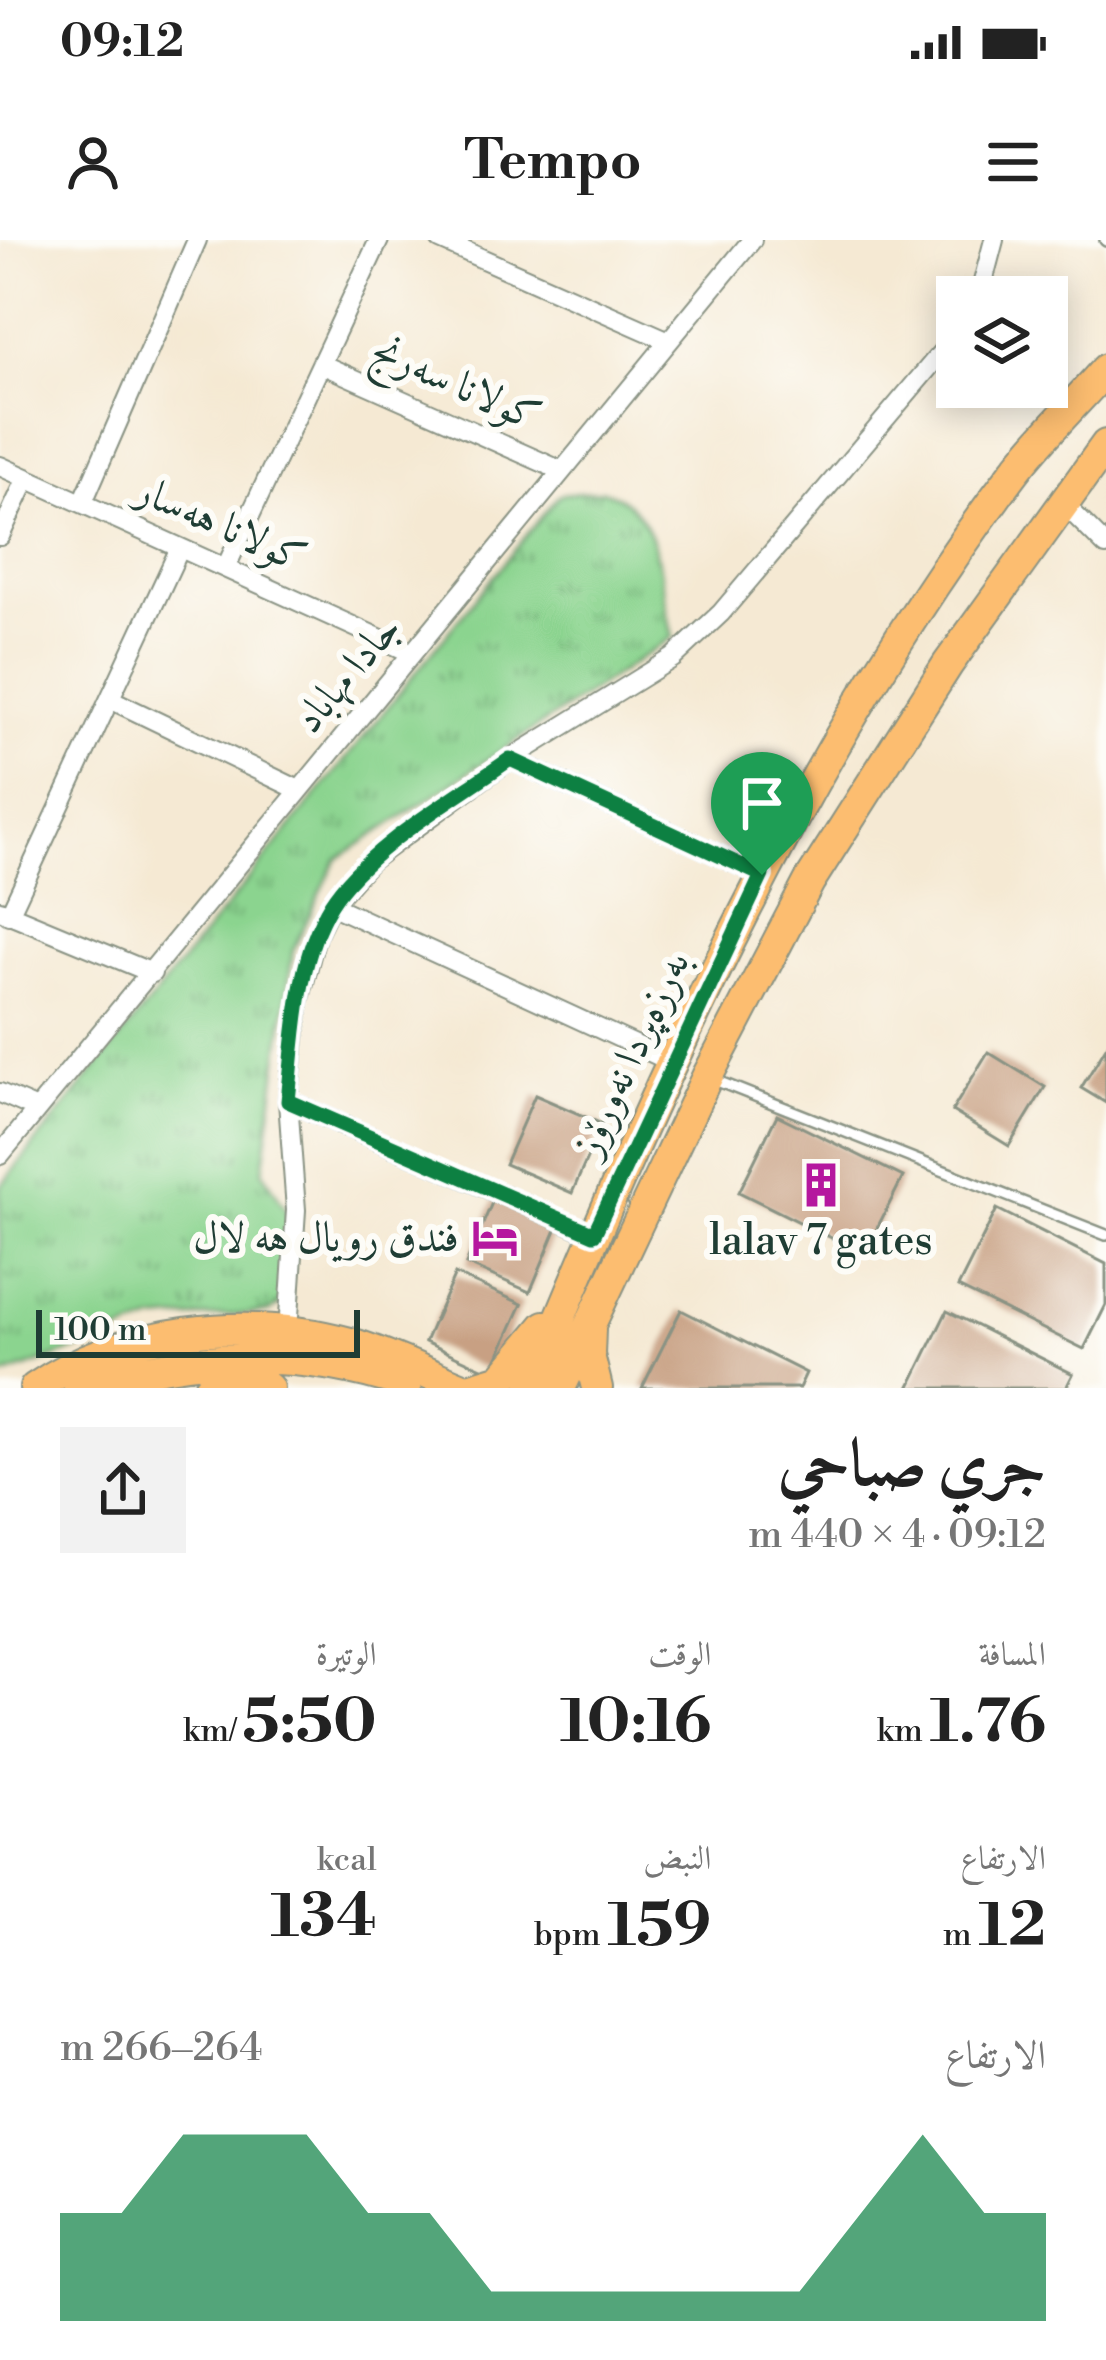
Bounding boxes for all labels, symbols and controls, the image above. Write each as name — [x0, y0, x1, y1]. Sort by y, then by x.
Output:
text: 09:12 — [60, 14, 184, 71]
text: Tempo — [464, 128, 642, 196]
icon: person — [60, 129, 126, 195]
icon: menu — [980, 129, 1046, 195]
map controls — [936, 276, 1068, 408]
button: layers — [936, 276, 1068, 408]
street label: کولانا سەرنج — [360, 323, 549, 452]
street label: کولانا هه‌سار — [124, 462, 314, 586]
street label: جادا مهاباد — [283, 603, 413, 745]
pin — [711, 752, 813, 875]
icon: arrive — [729, 770, 795, 836]
street label: بەرزەپردا نەورۆز — [560, 943, 703, 1169]
building icon: lalav 7 gates — [796, 1160, 846, 1210]
place label: فندق رويال هه لال — [193, 1212, 459, 1265]
hotel icon: فندق رويال هه لال — [470, 1213, 520, 1263]
place label: lalav 7 gates — [709, 1215, 933, 1269]
scale bar — [36, 1304, 360, 1357]
text: 100 m — [54, 1310, 147, 1351]
text: جري صباحي — [778, 1424, 1046, 1507]
button: share — [60, 1427, 186, 1553]
text: 09:12 · 4 × 440 m — [748, 1511, 1046, 1560]
text: الوتيرة — [316, 1635, 377, 1676]
text: الوقت — [648, 1635, 711, 1676]
text: المسافة — [979, 1635, 1046, 1676]
text: 5:50 — [242, 1686, 377, 1761]
text: 10:16 — [560, 1686, 711, 1761]
text: 1.76 — [930, 1686, 1046, 1761]
text: /km — [183, 1711, 242, 1752]
text: km — [877, 1711, 930, 1752]
text: النبض — [643, 1839, 711, 1880]
text: الارتفاع — [960, 1839, 1046, 1880]
text: kcal — [317, 1840, 377, 1881]
text: 134 — [271, 1881, 377, 1956]
text: 159 — [608, 1890, 711, 1965]
text: 12 — [979, 1890, 1046, 1965]
text: bpm — [534, 1915, 608, 1956]
text: m — [943, 1915, 979, 1956]
text: 264–266 m — [60, 2024, 263, 2073]
text: الارتفاع — [945, 2032, 1046, 2081]

